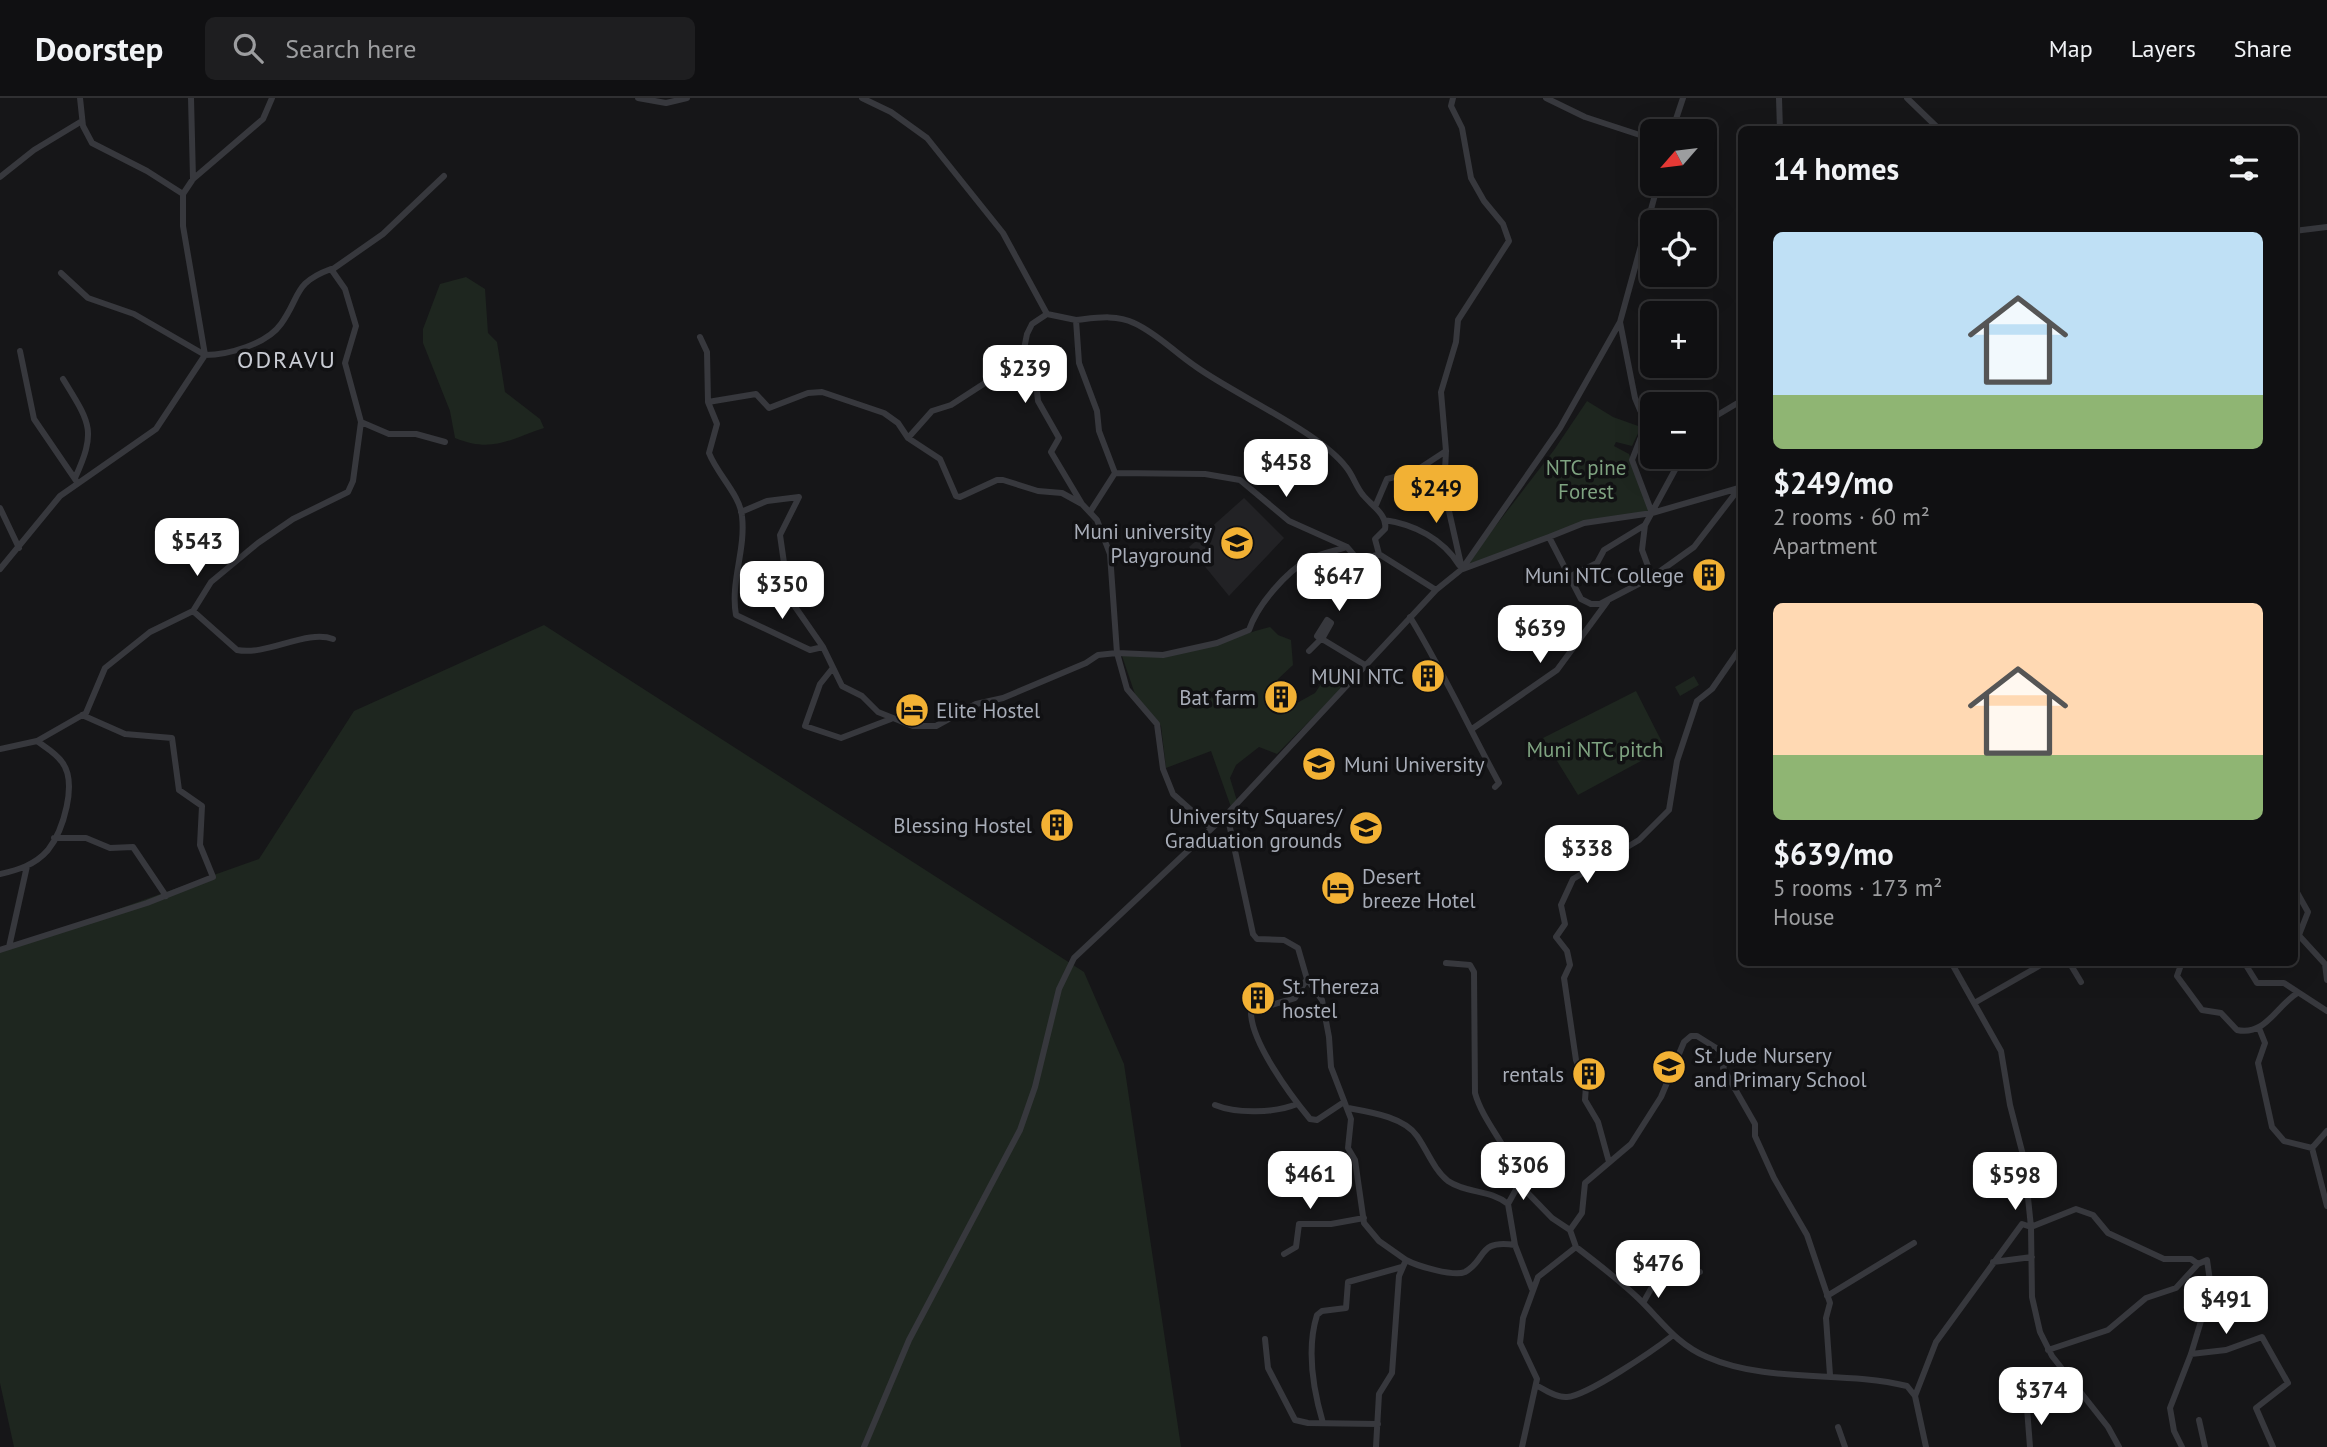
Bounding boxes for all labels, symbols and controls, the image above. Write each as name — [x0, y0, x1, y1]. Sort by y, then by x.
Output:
search box — [205, 17, 695, 80]
text: Doorstep — [35, 27, 163, 70]
icon: search — [229, 29, 267, 67]
text: Search here — [285, 32, 416, 65]
text: Map — [2049, 33, 2093, 64]
text: Layers — [2131, 33, 2196, 64]
text: Share — [2234, 33, 2292, 64]
north arrow — [1640, 119, 1717, 196]
map controls — [1640, 119, 1717, 469]
text: 14 homes — [1773, 149, 1899, 188]
icon: filters — [2225, 149, 2263, 187]
button: locate — [1640, 210, 1717, 287]
icon: home — [1955, 277, 2081, 403]
button: + — [1640, 301, 1717, 378]
district label: ODRAVU — [237, 344, 337, 375]
pin: $239 — [984, 345, 1066, 405]
text: $239 — [999, 353, 1051, 382]
button: − — [1640, 392, 1717, 469]
pin: $458 — [1245, 440, 1327, 499]
text: $458 — [1260, 447, 1312, 476]
park label: NTC pine Forest — [1546, 454, 1626, 505]
text: $249/mo — [1773, 463, 1894, 502]
pin: $249 — [1395, 466, 1477, 525]
text: $249 — [1410, 473, 1462, 502]
text: 2 rooms · 60 m² — [1773, 502, 1930, 531]
pin: $543 — [156, 518, 238, 578]
place label: Muni university Playground — [1074, 518, 1212, 569]
school or university icon: Muni university Playground — [1218, 524, 1256, 562]
text: $543 — [171, 526, 223, 555]
text: Apartment — [1773, 531, 1877, 560]
pin: $647 — [1298, 554, 1380, 613]
building icon: Muni NTC College — [1690, 556, 1728, 594]
pin: $350 — [741, 561, 823, 621]
text: $647 — [1313, 561, 1365, 590]
place label: Muni NTC College — [1525, 562, 1684, 589]
text: $350 — [756, 569, 808, 598]
pin: $639 — [1499, 606, 1581, 665]
text: $639 — [1514, 613, 1566, 642]
icon: home — [1955, 648, 2081, 774]
building icon: MUNI NTC — [1409, 657, 1447, 695]
place label: MUNI NTC — [1311, 663, 1404, 690]
building icon: Bat farm — [1262, 678, 1300, 716]
place label: Bat farm — [1179, 684, 1256, 711]
hotel icon: Elite Hostel — [893, 691, 931, 729]
place label: Elite Hostel — [936, 697, 1040, 724]
park label: Muni NTC pitch — [1526, 736, 1664, 763]
school or university icon: Muni University — [1300, 745, 1338, 783]
place label: Muni University — [1344, 751, 1485, 778]
place label: University Squares/ Graduation grounds — [1165, 803, 1344, 854]
building icon: Blessing Hostel — [1038, 806, 1076, 844]
school or university icon: University Squares/ Graduation grounds — [1347, 809, 1385, 847]
place label: Blessing Hostel — [893, 812, 1032, 839]
pin: $338 — [1546, 826, 1628, 885]
text: $338 — [1561, 833, 1613, 862]
text: $639/mo — [1773, 834, 1894, 873]
place label: Desert breeze Hotel — [1362, 863, 1476, 914]
hotel icon: Desert breeze Hotel — [1319, 869, 1357, 907]
text: 5 rooms · 173 m² — [1773, 873, 1942, 902]
text: House — [1773, 902, 1835, 931]
place label: St. Thereza hostel — [1282, 973, 1380, 1024]
building icon: St. Thereza hostel — [1239, 979, 1277, 1017]
place label: St Jude Nursery and Primary School — [1694, 1042, 1867, 1093]
school or university icon: St Jude Nursery and Primary School — [1650, 1048, 1688, 1086]
building icon: rentals — [1570, 1055, 1608, 1093]
place label: rentals — [1502, 1061, 1564, 1088]
pin: $306 — [1482, 1142, 1564, 1202]
text: $306 — [1497, 1150, 1549, 1179]
pin: $461 — [1269, 1152, 1351, 1211]
pin: $598 — [1974, 1152, 2056, 1212]
text: $461 — [1284, 1159, 1336, 1188]
text: $598 — [1989, 1160, 2041, 1189]
pin: $476 — [1617, 1240, 1699, 1300]
text: $476 — [1632, 1248, 1684, 1277]
pin: $491 — [2185, 1276, 2267, 1336]
text: $491 — [2200, 1284, 2252, 1313]
pin: $374 — [2000, 1368, 2082, 1427]
text: $374 — [2015, 1375, 2067, 1404]

